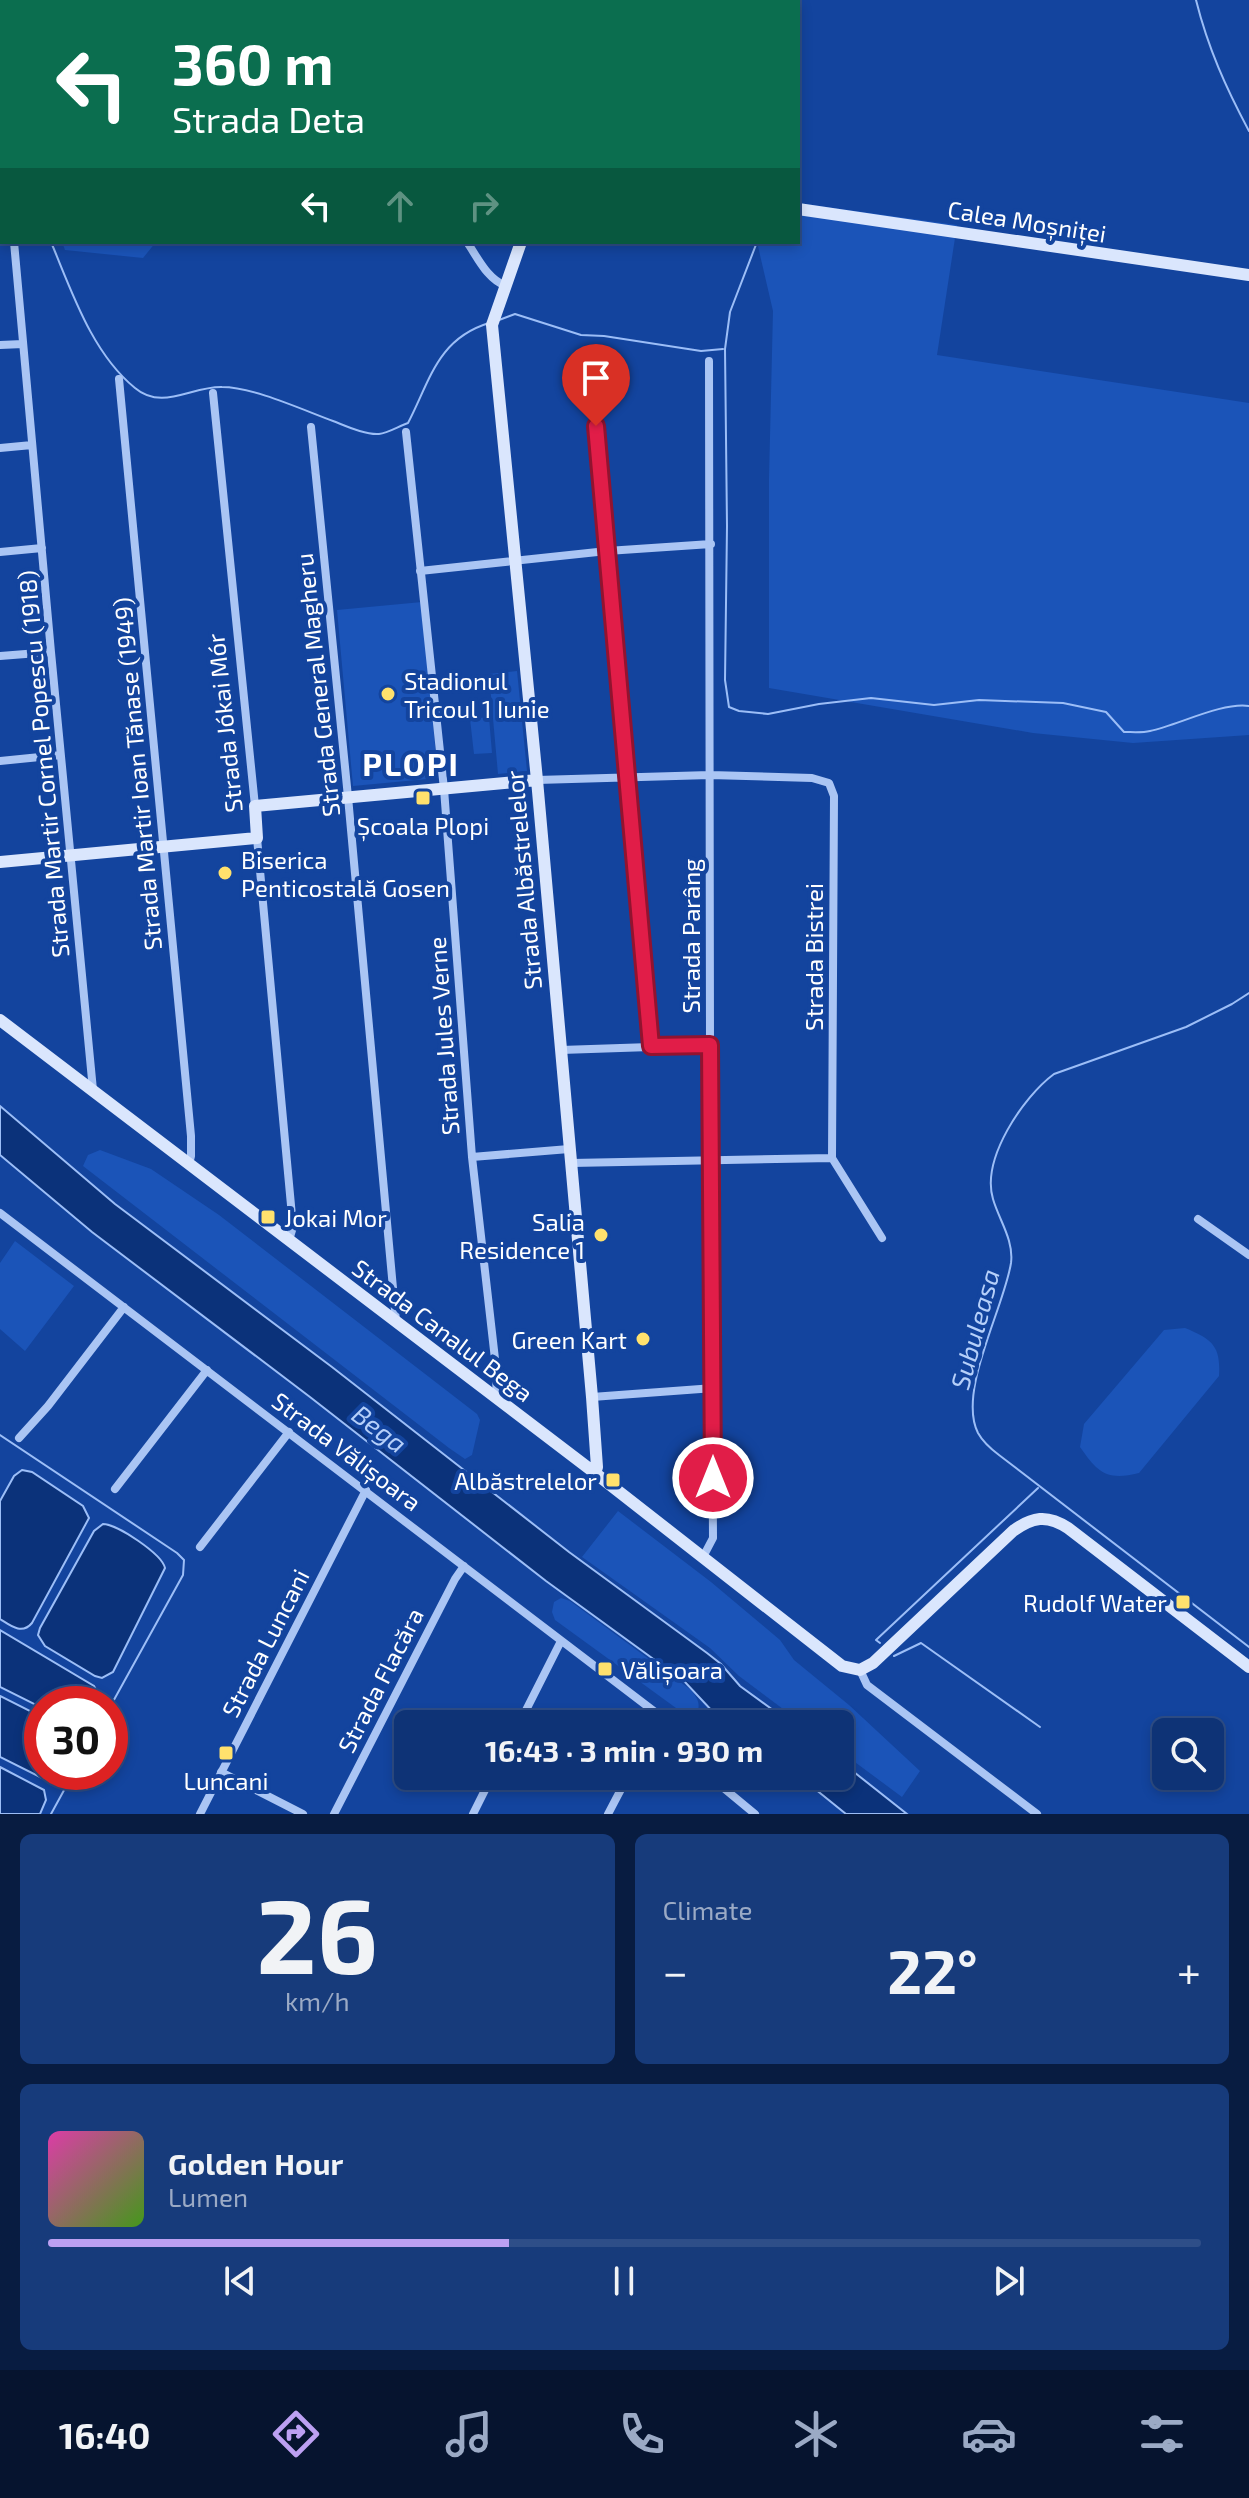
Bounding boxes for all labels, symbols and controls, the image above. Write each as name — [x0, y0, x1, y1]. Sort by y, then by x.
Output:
text: 360 m — [172, 29, 334, 96]
icon: left — [40, 32, 144, 136]
text: Strada Deta — [172, 97, 365, 140]
icon: left — [294, 184, 338, 228]
icon: ahead — [378, 184, 422, 228]
icon: right — [462, 184, 506, 228]
street label: Calea Moșniței — [945, 194, 1108, 250]
pin — [562, 344, 630, 426]
icon: arrive — [574, 356, 618, 400]
street label: Strada General Magheru — [289, 552, 345, 818]
street label: Strada Martir Cornel Popescu (1918) — [12, 569, 74, 959]
street label: Strada Martir Ioan Tănase (1949) — [107, 596, 167, 952]
street label: Strada Jókai Mór — [200, 632, 248, 814]
place label: Stadionul Tricoul 1 Iunie — [404, 666, 550, 723]
marker: Stadionul Tricoul 1 Iunie — [379, 685, 397, 703]
district label: PLOPI — [362, 744, 460, 782]
street label: Strada Albăstrelelor — [499, 769, 547, 991]
marker: Școala Plopi — [414, 789, 432, 807]
place label: Școala Plopi — [357, 811, 489, 842]
place label: Biserica Penticostală Gosen — [241, 845, 450, 902]
street label: Strada Parâng — [676, 859, 705, 1013]
marker: Biserica Penticostală Gosen — [216, 864, 234, 882]
street label: Strada Bistrei — [799, 883, 828, 1031]
street label: Strada Jules Verne — [422, 936, 464, 1136]
place label: Jokai Mor — [284, 1203, 387, 1232]
place label: Salia Residence 1 — [459, 1207, 585, 1264]
marker: Jokai Mor — [259, 1208, 277, 1226]
marker: Salia Residence 1 — [592, 1226, 610, 1244]
street label: Strada Canalul Bega — [347, 1253, 539, 1407]
water label: Subuleasa — [943, 1265, 1005, 1393]
place label: Green Kart — [511, 1325, 627, 1354]
marker: Green Kart — [634, 1330, 652, 1348]
street label: Strada Vălișoara — [266, 1386, 427, 1518]
water label: Bega — [347, 1398, 413, 1458]
position arrow — [671, 1436, 755, 1520]
place label: Albăstrelelor — [454, 1466, 597, 1495]
marker: Albăstrelelor — [604, 1471, 622, 1489]
street label: Strada Luncani — [215, 1564, 315, 1722]
place label: Rudolf Water — [1023, 1588, 1167, 1617]
marker: Rudolf Water — [1174, 1593, 1192, 1611]
street label: Strada Flacăra — [331, 1603, 429, 1757]
place label: Vălișoara — [621, 1655, 723, 1686]
marker: Vălișoara — [596, 1660, 614, 1678]
speed limit sign: 30 — [24, 1686, 128, 1790]
map controls — [1152, 1718, 1224, 1790]
button: search — [1152, 1718, 1224, 1790]
text: 16:43 · 3 min · 930 m — [485, 1732, 763, 1768]
marker: Luncani — [217, 1744, 235, 1762]
place label: Luncani — [184, 1766, 268, 1795]
text: 26 — [256, 1870, 378, 1995]
text: Climate — [663, 1894, 752, 1925]
text: 22° — [887, 1934, 978, 2006]
text: − — [663, 1944, 688, 1997]
text: + — [1177, 1944, 1201, 1997]
text: km/h — [285, 1985, 350, 2016]
text: Golden Hour — [168, 2145, 343, 2181]
text: Lumen — [168, 2181, 248, 2212]
icon: previous — [218, 2259, 262, 2303]
icon: pause — [602, 2259, 646, 2303]
icon: next — [987, 2259, 1031, 2303]
icon: directions — [268, 2406, 324, 2462]
icon: music — [441, 2406, 497, 2462]
icon: phone — [614, 2406, 670, 2462]
icon: climate — [788, 2406, 844, 2462]
icon: car — [961, 2406, 1017, 2462]
icon: filters — [1134, 2406, 1190, 2462]
text: 16:40 — [59, 2413, 150, 2456]

